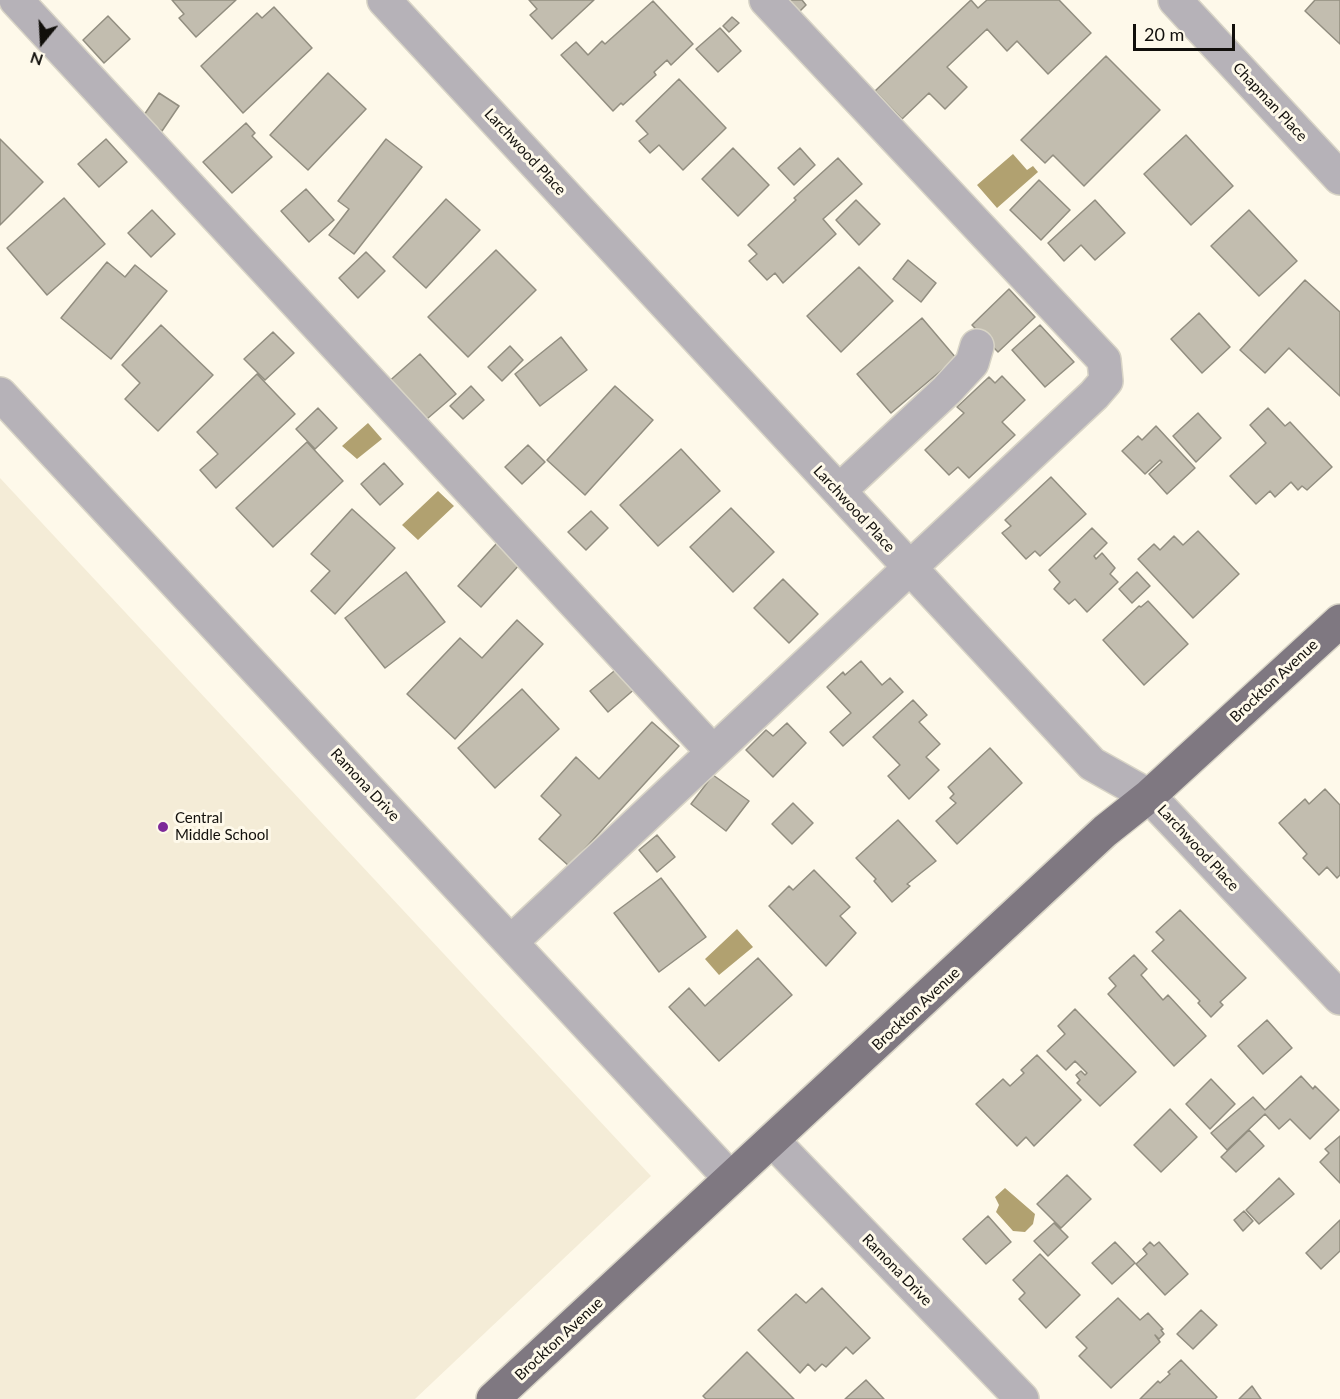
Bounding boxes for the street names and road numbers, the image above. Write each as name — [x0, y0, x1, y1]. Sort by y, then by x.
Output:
street label: Chapman Place — [1229, 59, 1311, 145]
street label: Larchwood Place — [480, 105, 570, 199]
street label: Larchwood Place — [809, 462, 899, 556]
street label: Brockton Avenue — [1226, 636, 1322, 726]
street label: Ramona Drive — [327, 745, 403, 825]
street label: Larchwood Place — [1153, 801, 1243, 895]
street label: Brockton Avenue — [868, 964, 964, 1054]
street label: Ramona Drive — [858, 1230, 936, 1310]
street label: Brockton Avenue — [511, 1294, 607, 1384]

